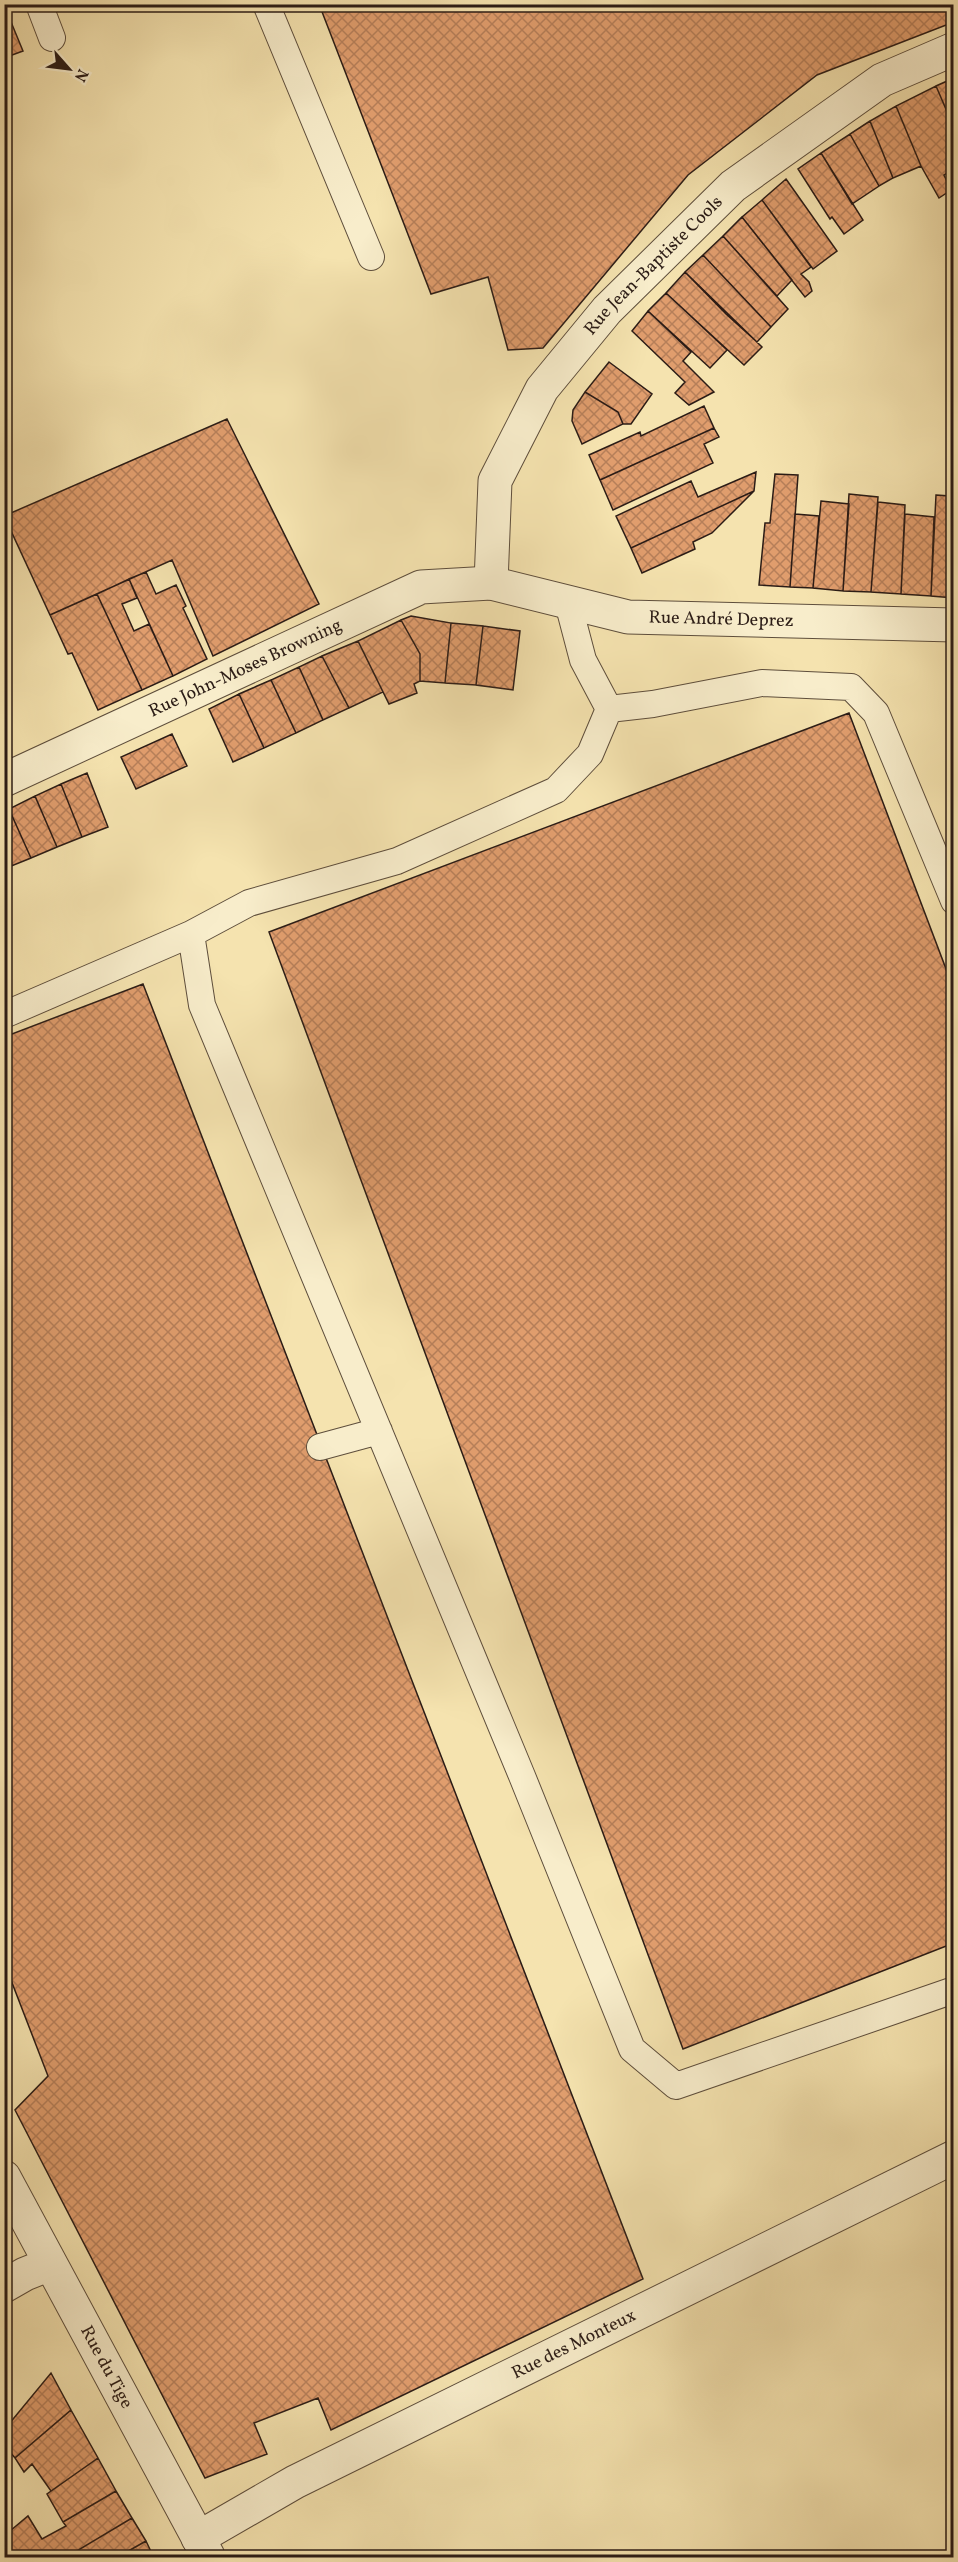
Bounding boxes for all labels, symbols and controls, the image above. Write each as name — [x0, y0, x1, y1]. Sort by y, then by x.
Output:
north arrow — [39, 39, 99, 99]
text: N — [68, 65, 93, 86]
street label: Rue Jean-Baptiste Cools — [578, 190, 729, 341]
street label: Rue André Deprez — [648, 605, 794, 634]
street label: Rue John-Moses Browning — [145, 613, 346, 724]
street label: Rue des Monteux — [508, 2303, 640, 2386]
street label: Rue du Tige — [74, 2321, 139, 2413]

